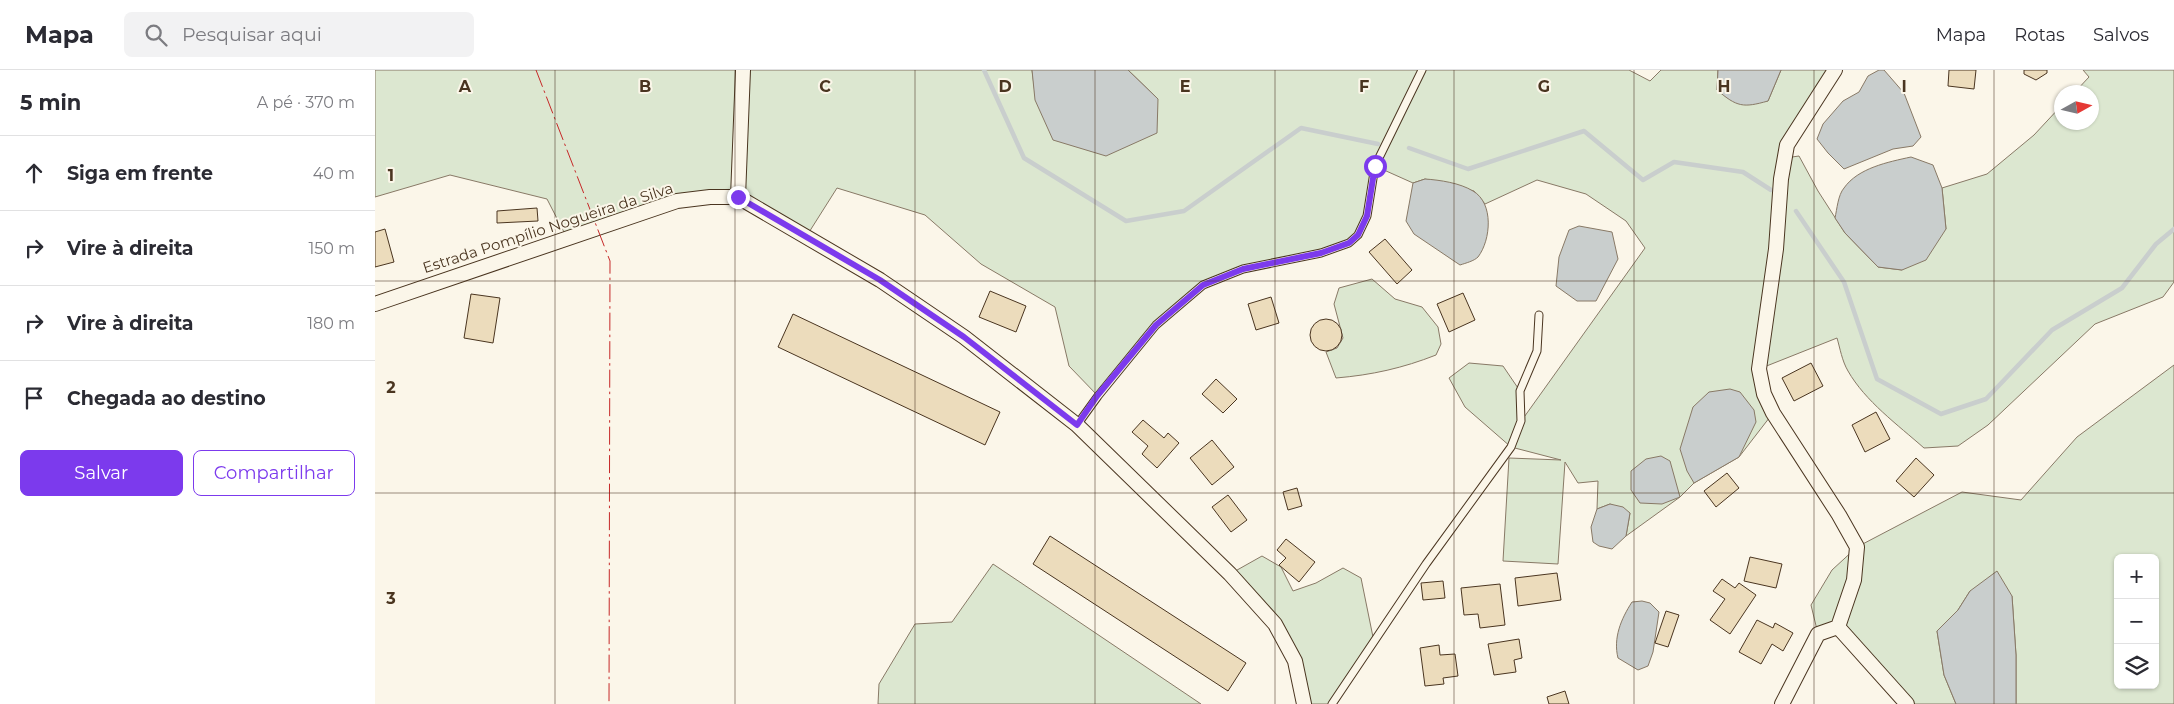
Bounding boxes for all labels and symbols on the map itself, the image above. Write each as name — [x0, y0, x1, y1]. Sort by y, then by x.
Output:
text: A — [458, 77, 472, 96]
text: B — [639, 77, 651, 96]
text: C — [819, 77, 831, 96]
text: D — [998, 77, 1012, 96]
text: E — [1180, 77, 1190, 96]
text: F — [1359, 77, 1369, 96]
text: G — [1538, 77, 1550, 96]
text: H — [1718, 77, 1730, 96]
text: I — [1901, 77, 1907, 96]
north arrow — [2054, 85, 2099, 130]
route start — [1364, 155, 1387, 178]
text: 1 — [388, 166, 394, 185]
street label: Estrada Pompílio Nogueira da Silva — [420, 178, 675, 277]
route end — [727, 186, 750, 209]
text: 2 — [386, 378, 396, 397]
text: 3 — [385, 589, 396, 608]

